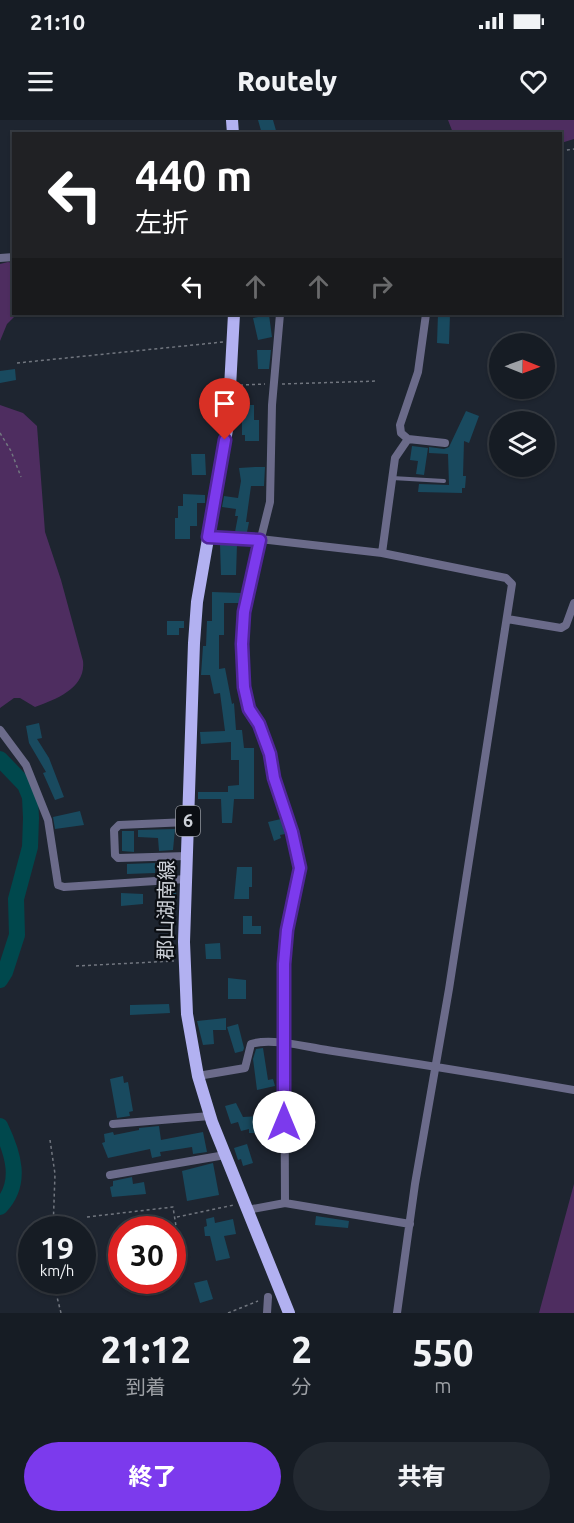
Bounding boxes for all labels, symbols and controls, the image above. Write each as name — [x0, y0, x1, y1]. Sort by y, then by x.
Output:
text: 21:10 — [30, 9, 85, 34]
icon: menu — [24, 65, 57, 98]
icon: heart — [517, 65, 550, 98]
text: Routely — [237, 66, 337, 96]
text: 440 m — [135, 152, 252, 199]
icon: left — [36, 156, 114, 234]
text: 左折 — [135, 207, 189, 237]
icon: left — [176, 270, 209, 303]
icon: ahead — [239, 270, 272, 303]
icon: ahead — [302, 270, 335, 303]
icon: right — [365, 270, 398, 303]
north arrow — [489, 333, 555, 399]
map controls — [489, 333, 555, 477]
pin — [199, 378, 250, 440]
icon: arrive — [208, 387, 241, 420]
button: layers — [489, 411, 555, 477]
road number: 6 — [176, 806, 200, 836]
street label: 郡山湖南線 — [153, 860, 178, 960]
position arrow — [252, 1090, 316, 1154]
speed limit sign: 30 — [108, 1216, 186, 1294]
text: 19 — [40, 1231, 74, 1265]
text: km/h — [40, 1262, 74, 1279]
text: 21:12 — [101, 1329, 191, 1370]
text: 2 — [291, 1329, 312, 1370]
text: 550 — [412, 1332, 473, 1373]
text: m — [434, 1374, 452, 1397]
text: 到着 — [126, 1375, 166, 1398]
text: 分 — [292, 1375, 312, 1398]
button: 終了 — [24, 1442, 281, 1511]
button: 共有 — [293, 1442, 550, 1511]

